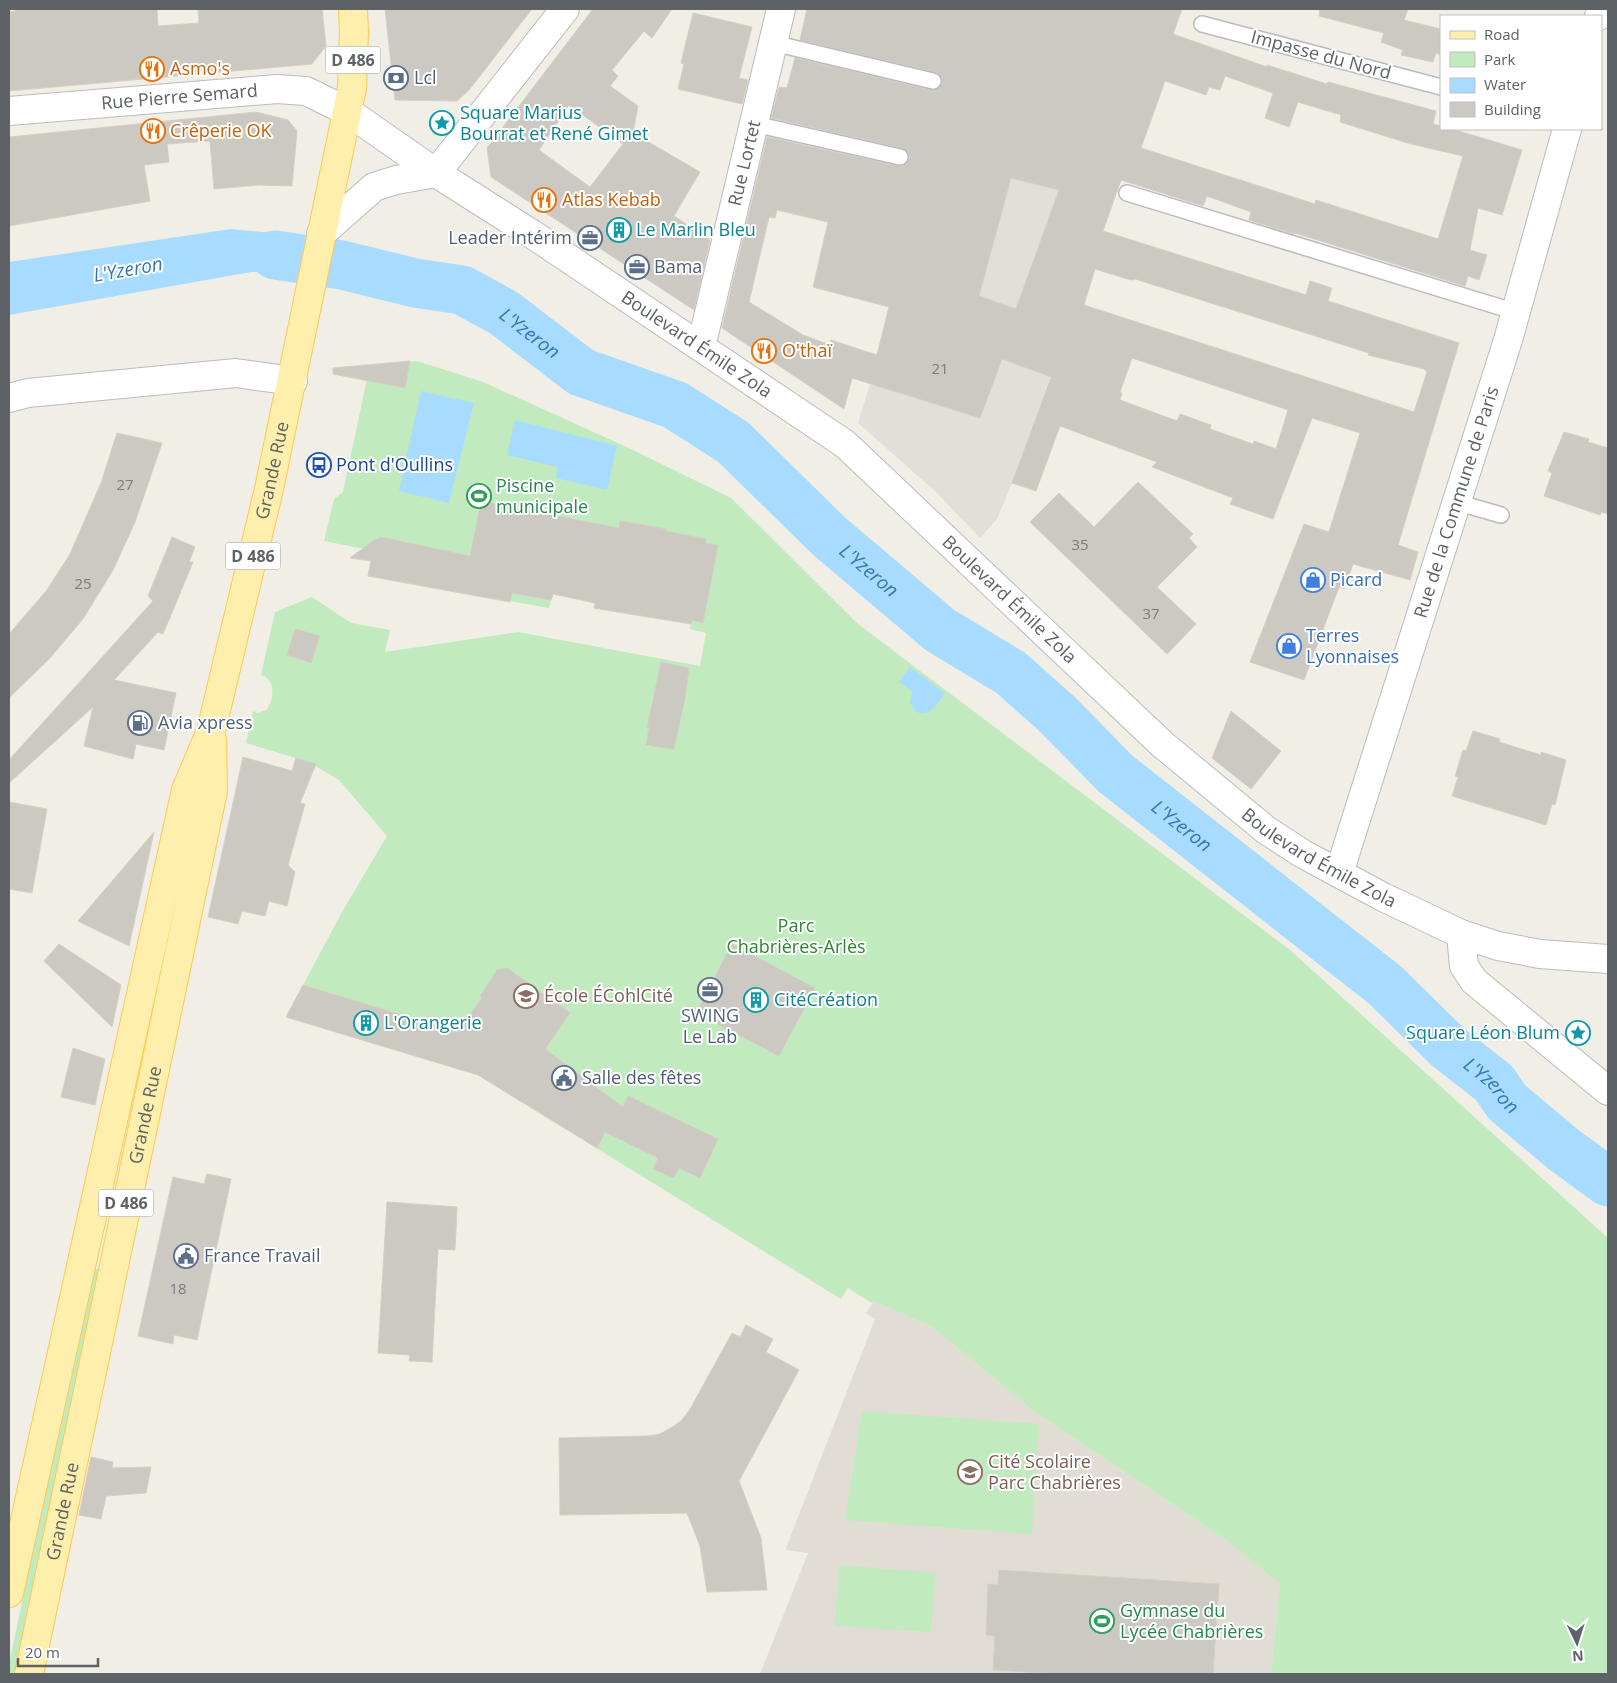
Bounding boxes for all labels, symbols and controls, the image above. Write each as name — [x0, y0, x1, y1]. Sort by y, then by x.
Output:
legend — [1440, 15, 1602, 130]
street label: Impasse du Nord — [1249, 24, 1394, 84]
text: Road — [1484, 24, 1520, 44]
road number: D 486 — [326, 46, 380, 74]
text: Park — [1484, 49, 1515, 69]
restaurant icon: Asmo's — [139, 56, 165, 82]
place label: Asmo's — [170, 56, 230, 80]
bank icon: Lcl — [383, 65, 409, 91]
place label: Lcl — [414, 65, 437, 89]
text: Water — [1484, 74, 1526, 94]
street label: Rue Pierre Semard — [100, 78, 259, 114]
text: Building — [1484, 99, 1541, 119]
place label: Square Marius Bourrat et René Gimet — [460, 100, 648, 145]
place icon: Square Marius Bourrat et René Gimet — [429, 110, 455, 136]
restaurant icon: Crêperie OK — [140, 118, 166, 144]
place label: Crêperie OK — [170, 118, 273, 142]
street label: Rue Lortet — [722, 118, 765, 208]
restaurant icon: Atlas Kebab — [531, 187, 557, 213]
place label: Atlas Kebab — [562, 187, 661, 211]
building icon: Le Marlin Bleu — [606, 217, 632, 243]
place label: Le Marlin Bleu — [636, 217, 756, 241]
place label: Leader Intérim — [448, 225, 572, 249]
office icon: Leader Intérim — [577, 225, 603, 251]
water label: L'Yzeron — [91, 250, 165, 288]
office icon: Bama — [624, 254, 650, 280]
place label: Bama — [654, 254, 702, 278]
street label: Boulevard Émile Zola — [617, 284, 777, 403]
water label: L'Yzeron — [494, 301, 566, 364]
restaurant icon: O'thaï — [751, 338, 777, 364]
place label: O'thaï — [782, 338, 832, 362]
house number: 21 — [931, 358, 949, 378]
street label: Rue de la Commune de Paris — [1408, 383, 1504, 621]
street label: Grande Rue — [249, 419, 294, 522]
bus stop icon: Pont d'Oullins — [306, 452, 332, 478]
place label: Pont d'Oullins — [336, 452, 453, 476]
place label: Piscine municipale — [496, 473, 588, 518]
house number: 27 — [116, 474, 134, 494]
sports icon: Piscine municipale — [466, 483, 492, 509]
street label: Boulevard Émile Zola — [938, 529, 1082, 668]
house number: 35 — [1071, 534, 1089, 554]
water label: L'Yzeron — [834, 538, 904, 603]
road number: D 486 — [226, 542, 280, 570]
shop icon: Picard — [1300, 567, 1326, 593]
place label: Picard — [1330, 567, 1382, 591]
house number: 25 — [74, 573, 92, 593]
house number: 37 — [1142, 603, 1160, 623]
place label: Terres Lyonnaises — [1306, 623, 1399, 668]
shop icon: Terres Lyonnaises — [1276, 633, 1302, 659]
fuel station icon: Avia xpress — [127, 710, 153, 736]
place label: Avia xpress — [158, 710, 253, 734]
water label: L'Yzeron — [1146, 794, 1217, 857]
street label: Boulevard Émile Zola — [1237, 802, 1401, 913]
park label: Parc Chabrières-Arlès — [726, 913, 866, 958]
office icon: SWING Le Lab — [697, 977, 723, 1003]
school or university icon: École ÉCohlCité — [513, 983, 539, 1009]
place label: École ÉCohlCité — [544, 983, 673, 1007]
building icon: CitéCréation — [743, 987, 769, 1013]
place label: CitéCréation — [774, 987, 878, 1011]
place label: SWING Le Lab — [681, 1003, 739, 1048]
building icon: L'Orangerie — [353, 1010, 379, 1036]
place label: L'Orangerie — [384, 1010, 482, 1034]
place label: Square Léon Blum — [1406, 1020, 1560, 1044]
place icon: Square Léon Blum — [1565, 1020, 1591, 1046]
water label: L'Yzeron — [1458, 1051, 1524, 1120]
street label: Grande Rue — [123, 1064, 166, 1166]
public building icon: Salle des fêtes — [551, 1065, 577, 1091]
place label: Salle des fêtes — [582, 1065, 701, 1089]
road number: D 486 — [98, 1190, 154, 1216]
public building icon: France Travail — [173, 1243, 199, 1269]
place label: France Travail — [204, 1243, 320, 1267]
house number: 18 — [169, 1278, 187, 1298]
place label: Cité Scolaire Parc Chabrières — [988, 1449, 1121, 1494]
school or university icon: Cité Scolaire Parc Chabrières — [957, 1459, 983, 1485]
street label: Grande Rue — [40, 1460, 84, 1562]
place label: Gymnase du Lycée Chabrières — [1120, 1598, 1263, 1643]
sports icon: Gymnase du Lycée Chabrières — [1089, 1608, 1115, 1634]
north arrow — [1552, 1618, 1602, 1668]
scale bar — [18, 1636, 98, 1668]
text: 20 m — [25, 1642, 60, 1662]
text: N — [1572, 1647, 1584, 1666]

